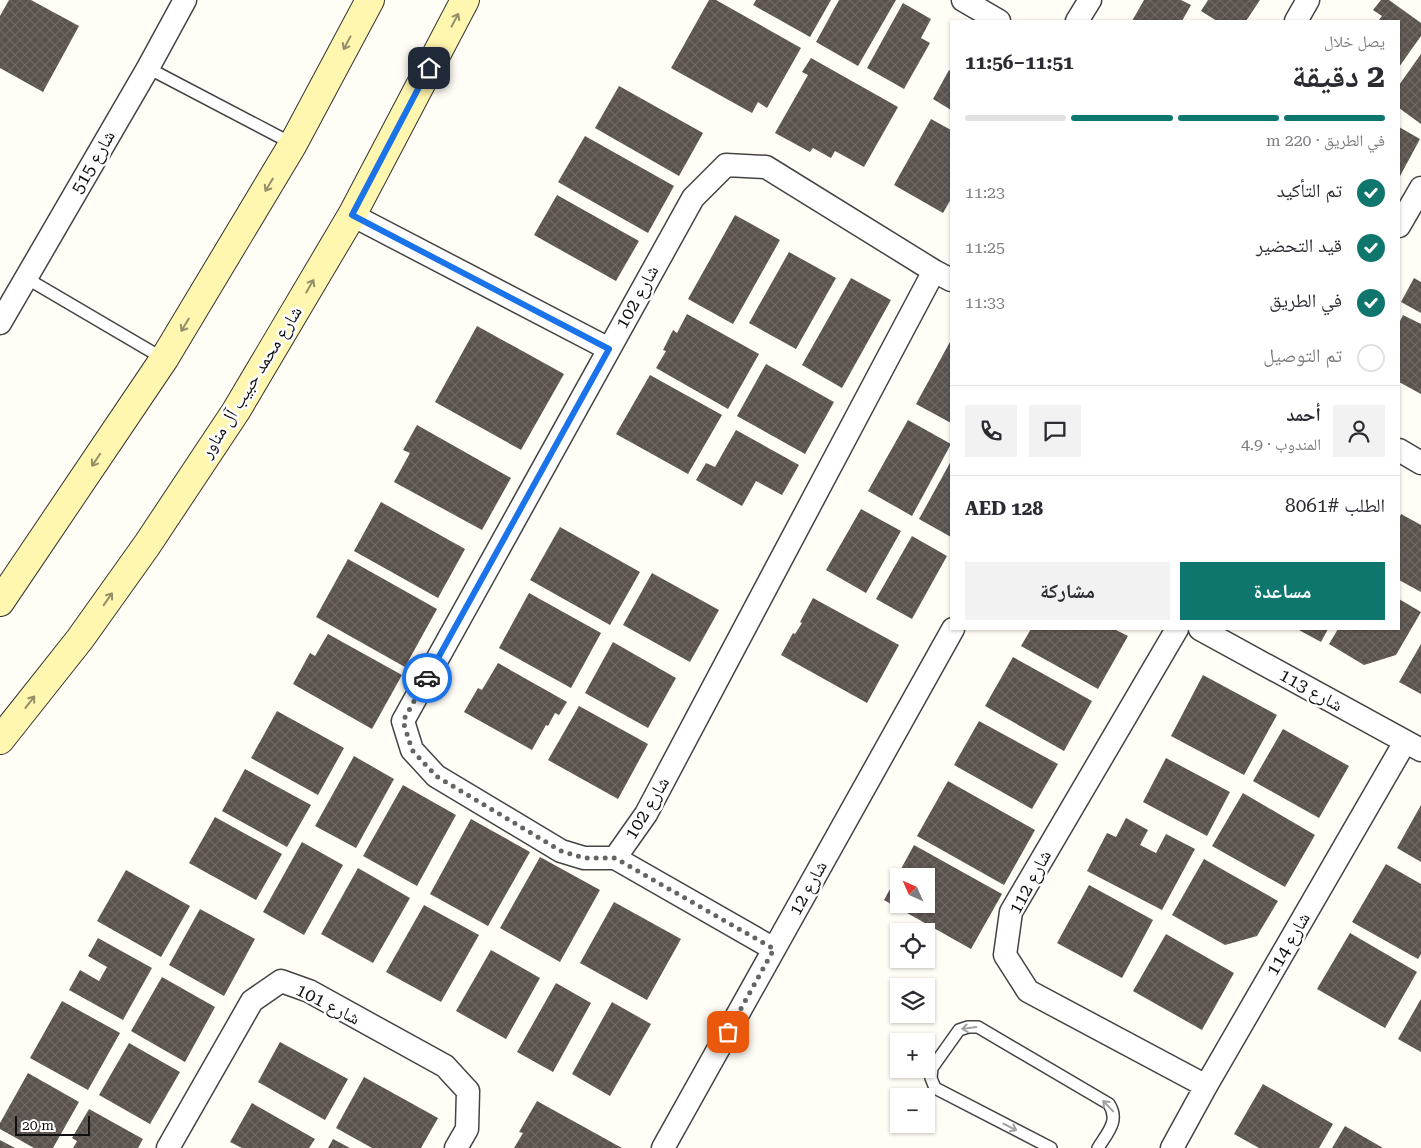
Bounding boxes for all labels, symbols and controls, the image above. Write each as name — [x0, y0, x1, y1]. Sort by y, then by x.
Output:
one-way arrow — [450, 13, 460, 28]
text: يصل خلال — [1324, 32, 1385, 51]
one-way arrow — [342, 35, 351, 50]
pin — [408, 47, 450, 89]
text: 11:51–11:56 — [965, 51, 1074, 74]
icon: home — [415, 54, 443, 82]
text: 2 دقيقة — [1292, 57, 1385, 95]
street label: شارع 515 — [66, 127, 120, 197]
text: في الطريق · 220 m — [1266, 131, 1385, 150]
one-way arrow — [263, 178, 273, 192]
text: تم التأكيد — [1277, 179, 1342, 202]
icon: check — [1357, 179, 1385, 207]
text: 11:23 — [965, 183, 1005, 202]
text: قيد التحضير — [1256, 234, 1342, 257]
icon: check — [1357, 234, 1385, 262]
text: 11:25 — [965, 238, 1005, 257]
street label: شارع 102 — [611, 261, 663, 333]
one-way arrow — [305, 279, 315, 293]
text: في الطريق — [1269, 289, 1342, 312]
icon: check — [1357, 289, 1385, 317]
text: 11:33 — [965, 293, 1005, 312]
street label: شارع محمد حبيب آل مناور — [195, 302, 307, 463]
one-way arrow — [179, 317, 189, 331]
text: تم التوصيل — [1263, 344, 1342, 367]
text: أحمد — [1286, 403, 1321, 426]
button: phone — [965, 405, 1017, 457]
button: chat — [1029, 405, 1081, 457]
button: person — [1333, 405, 1385, 457]
text: المندوب · 4.9 — [1241, 435, 1321, 454]
one-way arrow — [90, 453, 100, 467]
text: الطلب #8061 — [1285, 494, 1385, 517]
text: AED 128 — [965, 497, 1043, 520]
button: مشاركة — [965, 562, 1170, 620]
button: مساعدة — [1180, 562, 1385, 620]
one-way arrow — [103, 592, 113, 606]
courier — [402, 653, 452, 703]
icon: car — [413, 664, 441, 692]
street label: شارع 113 — [1275, 664, 1347, 716]
one-way arrow — [25, 696, 36, 709]
street label: شارع 102 — [620, 773, 674, 843]
street label: شارع 112 — [1004, 846, 1056, 918]
street label: شارع 12 — [784, 857, 832, 919]
north arrow — [890, 868, 935, 912]
map controls — [890, 868, 935, 1133]
street label: شارع 114 — [1261, 909, 1315, 979]
button: locate — [890, 923, 935, 968]
button: layers — [890, 978, 935, 1023]
street label: شارع 101 — [292, 979, 364, 1029]
pin — [707, 1011, 749, 1053]
icon: bag — [714, 1018, 742, 1046]
one-way arrow — [961, 1023, 977, 1033]
button: + — [890, 1033, 935, 1078]
button: − — [890, 1088, 935, 1133]
one-way arrow — [1102, 1100, 1114, 1112]
scale bar — [15, 1113, 90, 1136]
text: 20 m — [22, 1117, 54, 1133]
one-way arrow — [1002, 1123, 1017, 1132]

